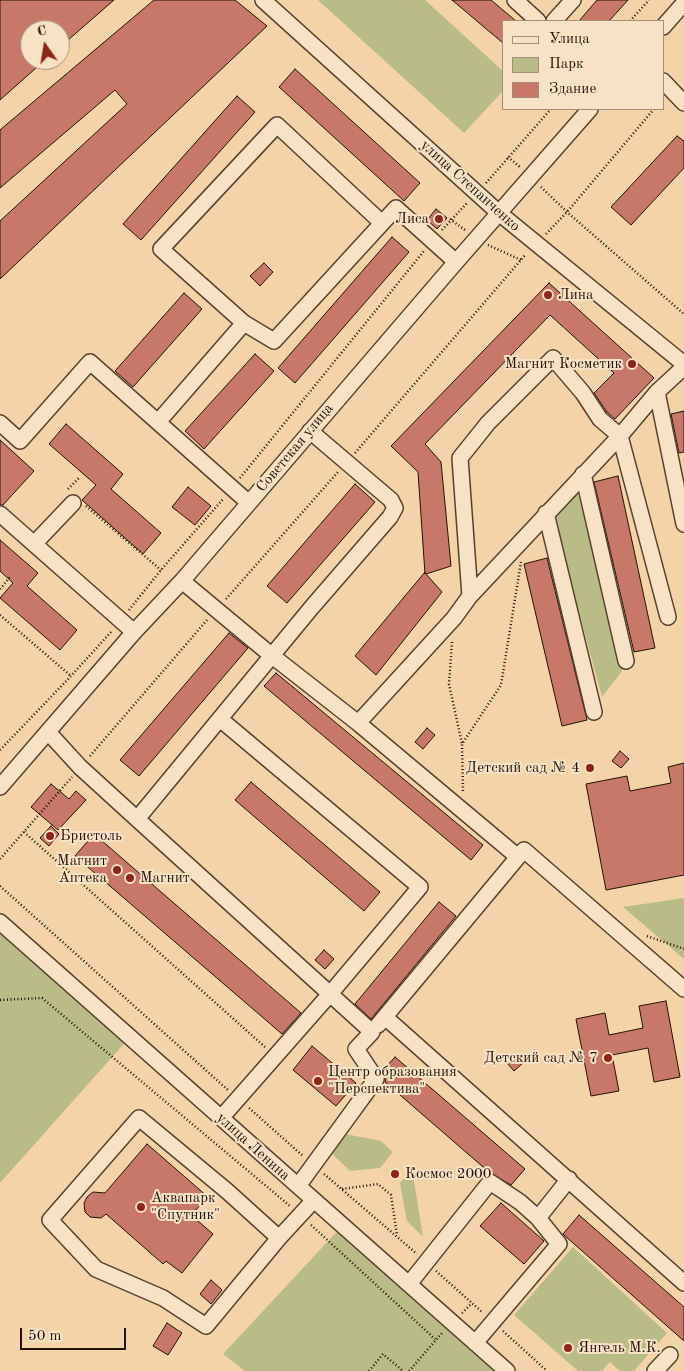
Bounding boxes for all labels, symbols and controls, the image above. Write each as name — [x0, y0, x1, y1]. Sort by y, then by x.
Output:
north arrow — [20, 20, 70, 70]
legend — [502, 20, 664, 110]
text: С — [36, 23, 48, 39]
text: Улица — [549, 32, 590, 47]
text: Парк — [549, 57, 584, 72]
text: Здание — [549, 82, 596, 97]
street label: улица Степанченко — [416, 136, 524, 236]
place label: Лиса — [395, 210, 429, 228]
marker: Лиса — [433, 213, 445, 225]
place label: Лина — [558, 286, 593, 304]
marker: Лина — [542, 289, 554, 301]
place label: Магнит Косметик — [505, 355, 622, 373]
marker: Магнит Косметик — [626, 358, 638, 370]
street label: Советская улица — [253, 400, 337, 496]
place label: Детский сад № 4 — [466, 759, 580, 777]
marker: Детский сад № 4 — [584, 762, 596, 774]
place label: Бристоль — [60, 827, 122, 845]
marker: Бристоль — [44, 830, 56, 842]
place label: Магнит Аптека — [57, 852, 107, 887]
marker: Магнит Аптека — [111, 864, 123, 876]
place label: Магнит — [140, 869, 190, 887]
marker: Магнит — [124, 872, 136, 884]
place label: Детский сад № 7 — [484, 1049, 598, 1067]
marker: Детский сад № 7 — [602, 1052, 614, 1064]
place label: Центр образования "Перспектива" — [328, 1063, 457, 1098]
marker: Центр образования "Перспектива" — [312, 1075, 324, 1087]
street label: улица Ленина — [212, 1109, 294, 1185]
place label: Космос 2000 — [405, 1165, 492, 1183]
marker: Космос 2000 — [389, 1168, 401, 1180]
place label: Аквапарк "Спутник" — [151, 1189, 220, 1224]
marker: Аквапарк "Спутник" — [135, 1201, 147, 1213]
scale bar — [22, 1318, 129, 1350]
text: 50 m — [28, 1329, 62, 1344]
place label: Янгель М.К. — [578, 1339, 661, 1357]
marker: Янгель М.К. — [562, 1342, 574, 1354]

